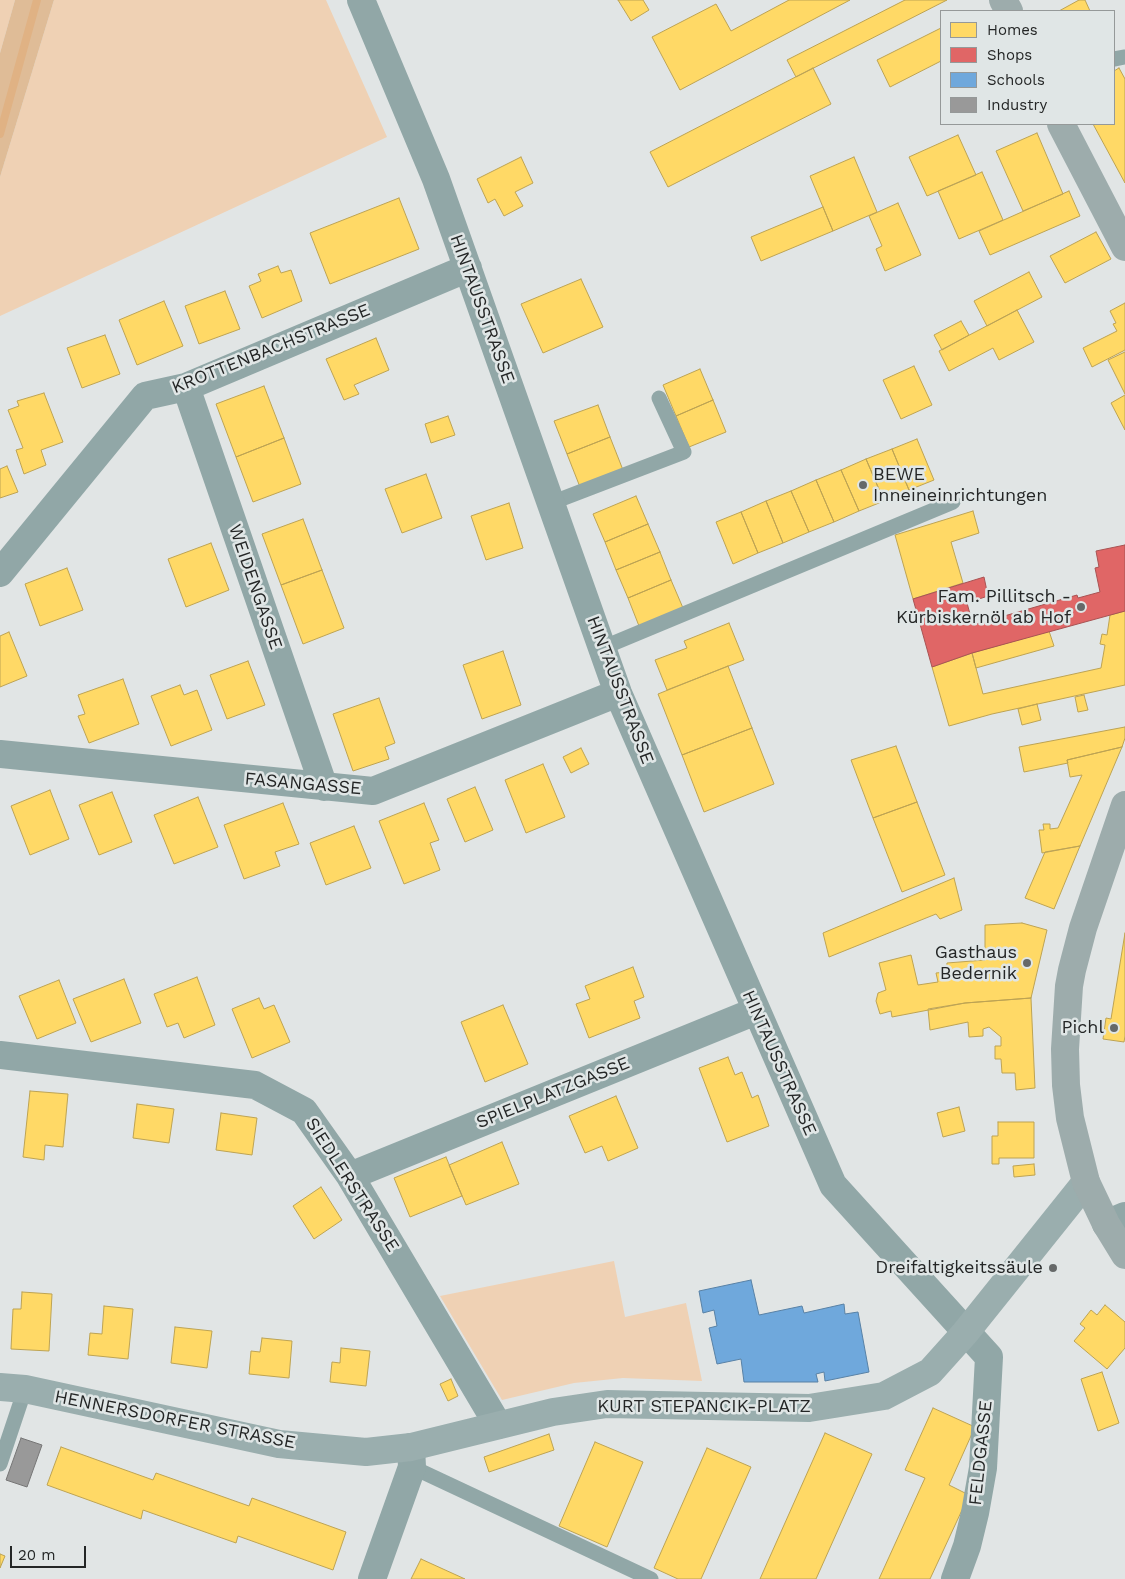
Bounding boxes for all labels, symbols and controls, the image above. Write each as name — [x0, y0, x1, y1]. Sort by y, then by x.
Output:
legend — [940, 10, 1115, 125]
text: Homes — [987, 21, 1038, 39]
text: Shops — [987, 46, 1032, 64]
text: Schools — [987, 71, 1045, 89]
text: Industry — [987, 96, 1047, 114]
street label: HINTAUSSTRASSE — [445, 232, 519, 386]
street label: KROTTENBACHSTRASSE — [169, 299, 373, 399]
place label: BEWE Inneineinrichtungen — [873, 464, 1047, 506]
marker: BEWE Inneineinrichtungen — [857, 479, 869, 491]
street label: WEIDENGASSE — [223, 521, 287, 653]
place label: Fam. Pillitsch - Kürbiskernöl ab Hof — [896, 586, 1071, 628]
marker: Fam. Pillitsch - Kürbiskernöl ab Hof — [1075, 601, 1087, 613]
street label: HINTAUSSTRASSE — [582, 613, 658, 767]
street label: FASANGASSE — [244, 768, 362, 800]
place label: Gasthaus Bedernik — [935, 942, 1017, 984]
marker: Gasthaus Bedernik — [1021, 957, 1033, 969]
street label: HINTAUSSTRASSE — [737, 987, 821, 1139]
place label: Pichl — [1062, 1017, 1104, 1039]
marker: Pichl — [1108, 1022, 1120, 1034]
street label: SPIELPLATZGASSE — [473, 1052, 633, 1134]
street label: SIEDLERSTRASSE — [301, 1114, 403, 1256]
place label: Dreifaltigkeitssäule — [875, 1257, 1043, 1279]
marker: Dreifaltigkeitssäule — [1047, 1262, 1059, 1274]
street label: HENNERSDORFER STRASSE — [53, 1386, 297, 1454]
street label: KURT STEPANCIK-PLATZ — [597, 1396, 811, 1418]
street label: FELDGASSE — [965, 1399, 997, 1507]
scale bar — [12, 1536, 89, 1568]
text: 20 m — [18, 1546, 56, 1564]

